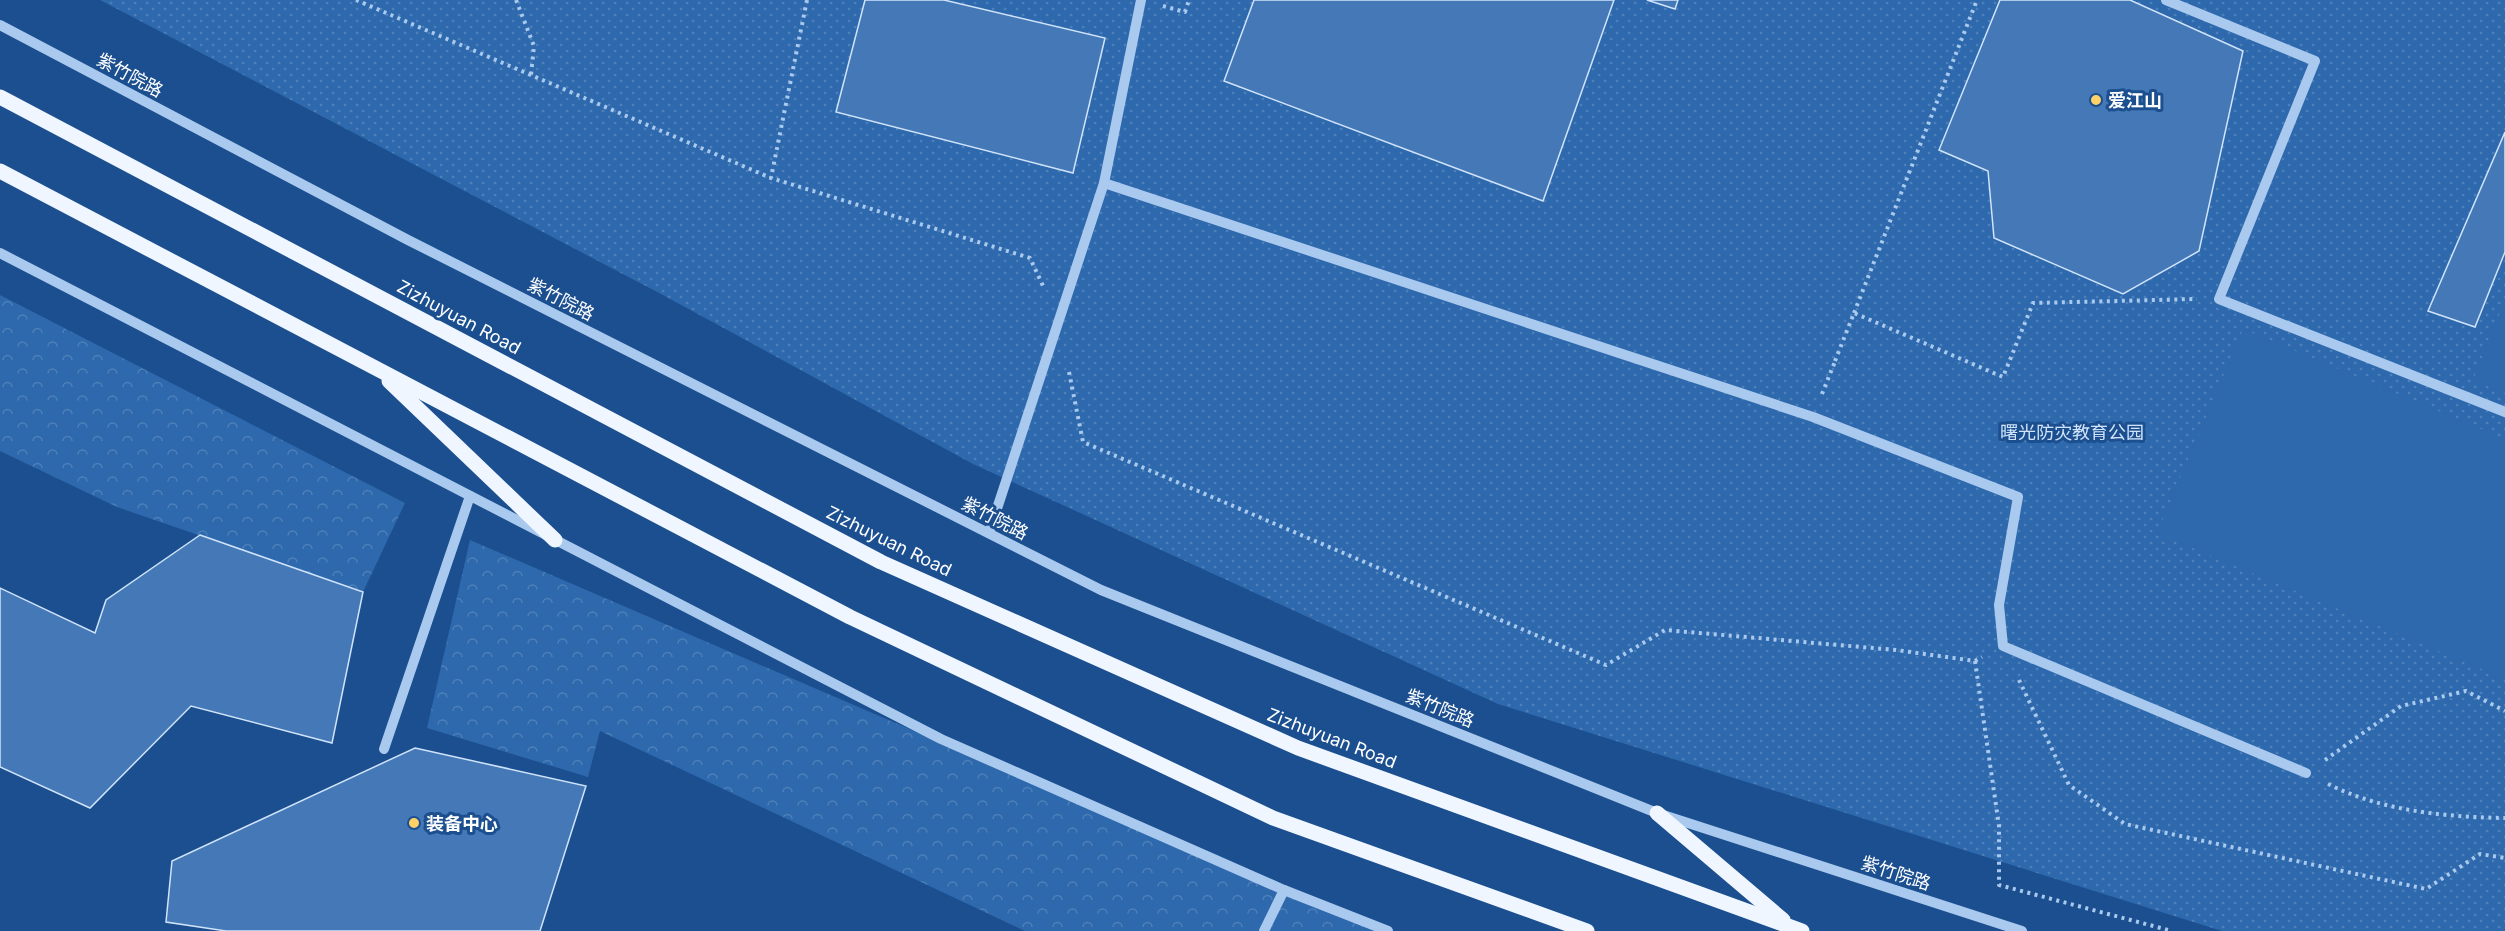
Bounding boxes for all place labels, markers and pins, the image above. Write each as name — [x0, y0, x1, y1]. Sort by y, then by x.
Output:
place label: 爱江山 — [2108, 90, 2162, 111]
marker: 爱江山 — [2089, 93, 2103, 107]
place label: 装备中心 — [426, 813, 498, 834]
marker: 装备中心 — [407, 816, 421, 830]

